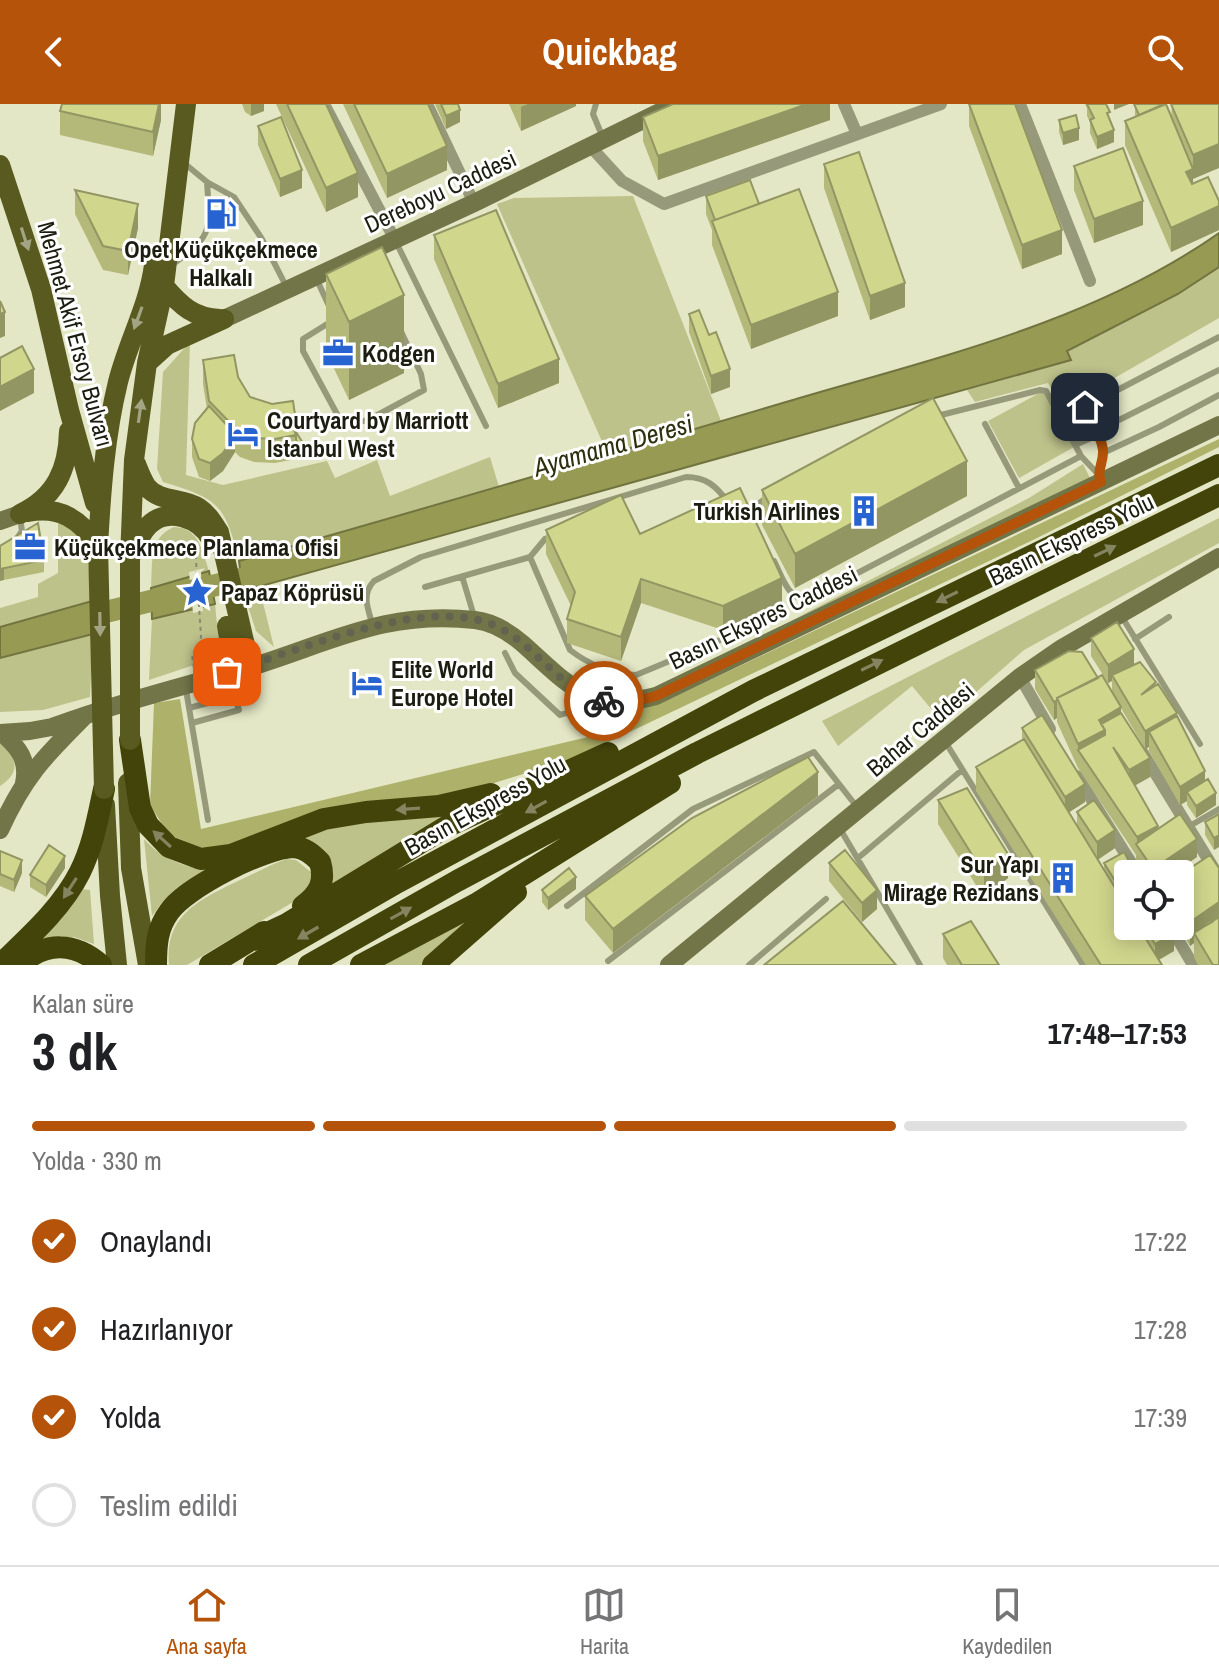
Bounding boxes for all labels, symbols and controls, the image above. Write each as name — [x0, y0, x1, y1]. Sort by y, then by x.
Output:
text: Quickbag — [542, 28, 677, 76]
icon: back — [32, 30, 76, 74]
icon: search — [1143, 30, 1187, 74]
street label: Dereboyu Caddesi — [359, 142, 521, 240]
fuel station icon: Opet Küçükçekmece Halkalı — [204, 197, 238, 231]
street label: Mehmet Akif Ersoy Bulvarı — [31, 218, 121, 450]
one-way arrow — [19, 227, 31, 251]
place label: Opet Küçükçekmece Halkalı — [124, 233, 318, 293]
one-way arrow — [132, 306, 144, 330]
office icon: Kodgen — [321, 336, 355, 370]
place label: Kodgen — [362, 337, 435, 369]
pin — [1051, 373, 1119, 441]
icon: home — [1063, 385, 1107, 429]
one-way arrow — [134, 399, 147, 424]
place label: Courtyard by Marriott Istanbul West — [267, 404, 469, 464]
water label: Ayamama Deresi — [528, 406, 697, 485]
hotel icon: Courtyard by Marriott Istanbul West — [226, 417, 260, 451]
street label: Basın Ekspress Yolu — [983, 485, 1159, 593]
building icon: Turkish Airlines — [847, 494, 881, 528]
place label: Turkish Airlines — [693, 495, 840, 527]
office icon: Küçükçekmece Planlama Ofisi — [13, 530, 47, 564]
place label: Küçükçekmece Planlama Ofisi — [54, 531, 338, 563]
one-way arrow — [1094, 544, 1117, 558]
street label: Basın Ekspres Caddesi — [664, 558, 862, 676]
place icon: Papaz Köprüsü — [180, 575, 214, 609]
place label: Papaz Köprüsü — [221, 576, 364, 608]
one-way arrow — [936, 590, 959, 604]
one-way arrow — [94, 612, 106, 637]
pin — [193, 638, 261, 706]
icon: bag — [205, 650, 249, 694]
place label: Elite World Europe Hotel — [391, 653, 513, 713]
one-way arrow — [860, 658, 883, 672]
courier — [564, 661, 644, 741]
hotel icon: Elite World Europe Hotel — [350, 666, 384, 700]
street label: Bahar Caddesi — [859, 675, 981, 783]
icon: bike — [582, 679, 626, 723]
street label: Basın Ekspress Yolu — [399, 747, 571, 863]
one-way arrow — [524, 800, 547, 814]
one-way arrow — [395, 803, 420, 816]
one-way arrow — [152, 830, 172, 848]
place label: Sur Yapı Mirage Rezidans — [884, 848, 1039, 908]
map controls — [1114, 860, 1194, 940]
button: locate — [1114, 860, 1194, 940]
building icon: Sur Yapı Mirage Rezidans — [1046, 861, 1080, 895]
one-way arrow — [63, 877, 78, 899]
one-way arrow — [390, 906, 412, 920]
one-way arrow — [297, 926, 319, 940]
text: Kalan süre — [32, 986, 134, 1021]
text: 17:48–17:53 — [1048, 1013, 1187, 1053]
text: 3 dk — [32, 1016, 117, 1086]
text: Yolda · 330 m — [32, 1143, 162, 1178]
icon: check — [32, 1219, 76, 1263]
text: Onaylandı — [100, 1221, 212, 1261]
text: 17:22 — [1134, 1224, 1187, 1259]
icon: check — [32, 1307, 76, 1351]
text: Hazırlanıyor — [100, 1309, 233, 1349]
text: 17:28 — [1134, 1312, 1187, 1347]
icon: check — [32, 1395, 76, 1439]
text: Yolda — [100, 1397, 161, 1437]
text: 17:39 — [1134, 1400, 1187, 1435]
text: Teslim edildi — [100, 1485, 238, 1525]
tab: Ana sayfa — [167, 1583, 247, 1661]
tab: Harita — [580, 1583, 629, 1661]
tab: Kaydedilen — [962, 1583, 1052, 1661]

